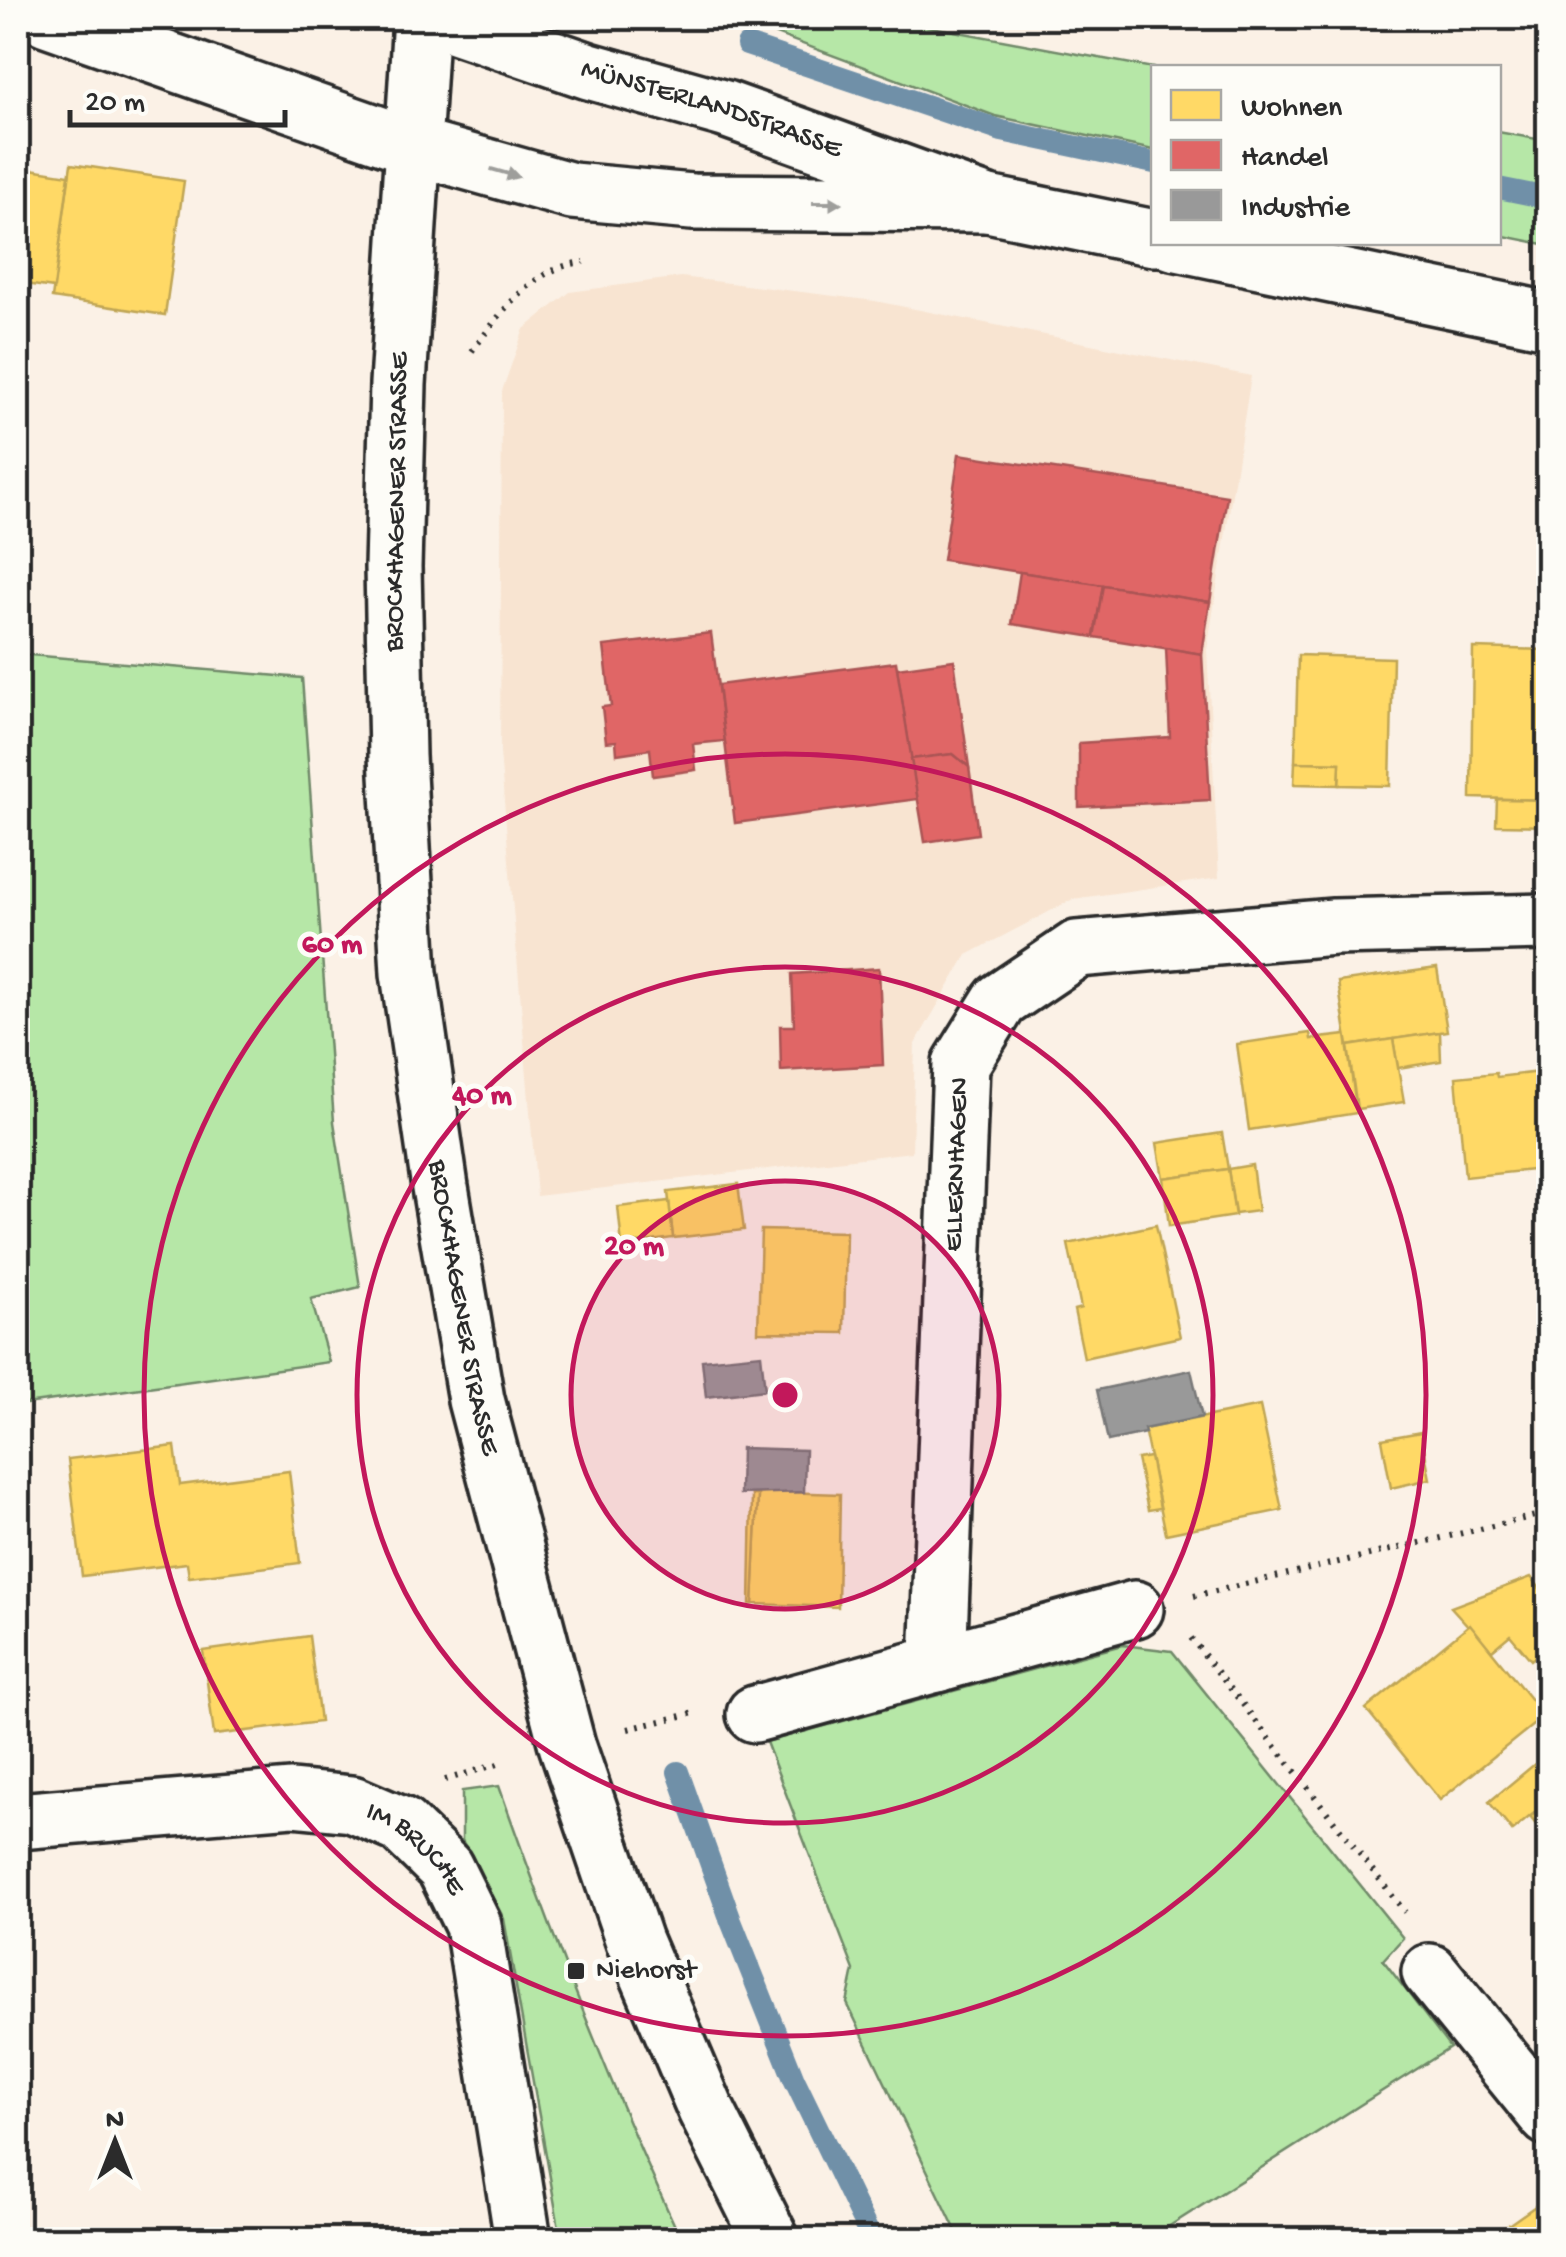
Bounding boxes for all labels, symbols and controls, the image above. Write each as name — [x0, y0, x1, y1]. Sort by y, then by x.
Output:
street label: MÜNSTERLANDSTRASSE — [577, 53, 848, 167]
scale bar — [70, 65, 285, 127]
legend — [1151, 65, 1501, 245]
text: 20 m — [85, 87, 145, 122]
text: Wohnen — [1241, 92, 1342, 127]
text: Handel — [1241, 142, 1329, 177]
one-way arrow — [490, 165, 521, 181]
text: Industrie — [1241, 192, 1351, 227]
one-way arrow — [812, 195, 844, 211]
street label: BROCKHAGENER STRASSE — [379, 350, 417, 653]
text: 60 m — [302, 929, 363, 964]
street label: ELLERNHAGEN — [937, 1077, 977, 1252]
text: 40 m — [451, 1080, 513, 1115]
street label: BROCKHAGENER STRASSE — [420, 1157, 507, 1460]
text: 20 m — [604, 1231, 665, 1266]
centre of rings — [767, 1377, 803, 1413]
street label: IM BRUCHE — [361, 1795, 473, 1902]
place label: Niehorst — [596, 1955, 699, 1988]
marker: Niehorst — [565, 1960, 587, 1982]
north arrow — [65, 2092, 165, 2192]
text: N — [106, 2105, 124, 2138]

